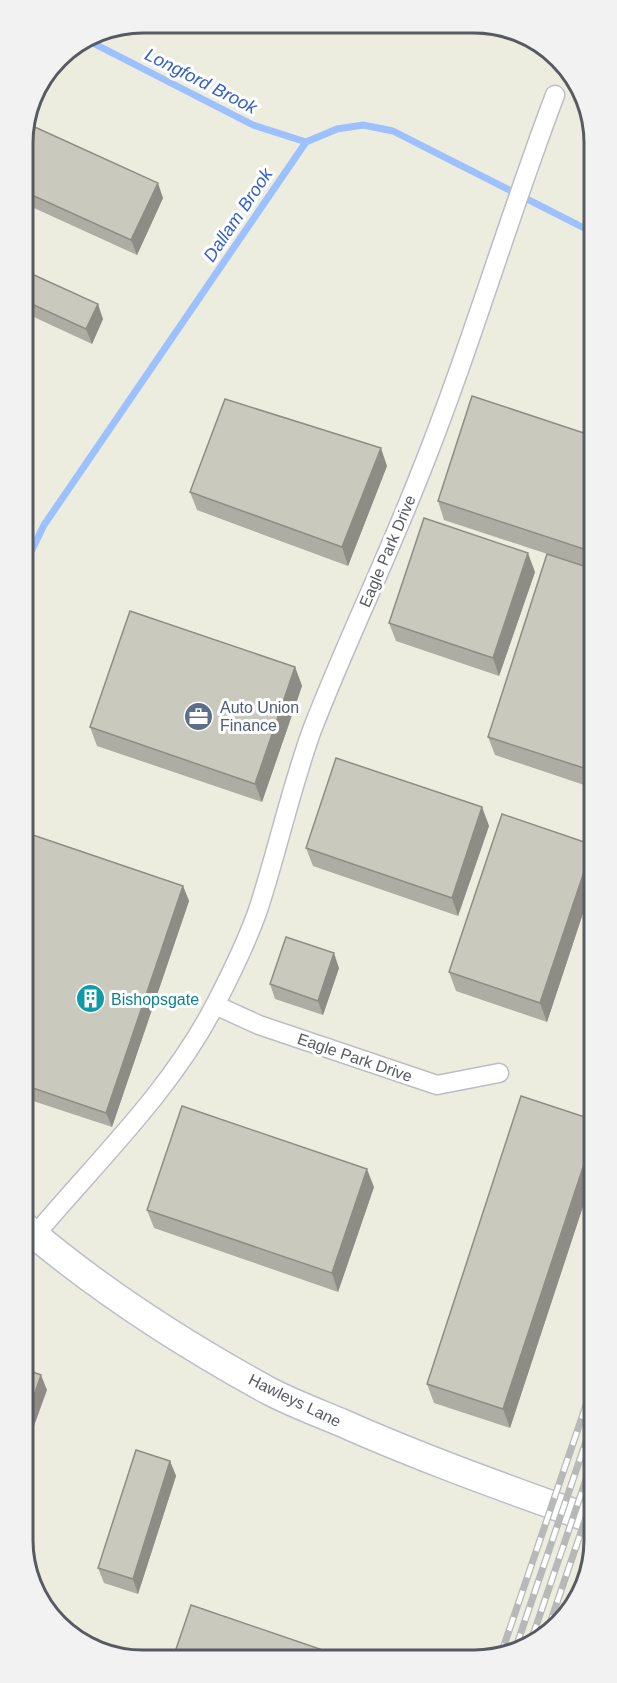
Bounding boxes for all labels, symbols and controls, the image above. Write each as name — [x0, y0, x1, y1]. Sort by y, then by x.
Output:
water label: Longford Brook — [142, 44, 261, 118]
water label: Dallam Brook — [200, 164, 277, 265]
street label: Eagle Park Drive — [356, 493, 419, 610]
place label: Auto Union Finance — [220, 699, 299, 734]
office icon: Auto Union Finance — [183, 700, 215, 732]
building icon: Bishopsgate — [74, 983, 106, 1015]
place label: Bishopsgate — [111, 991, 199, 1008]
street label: Eagle Park Drive — [295, 1030, 414, 1085]
street label: Hawleys Lane — [246, 1371, 344, 1430]

